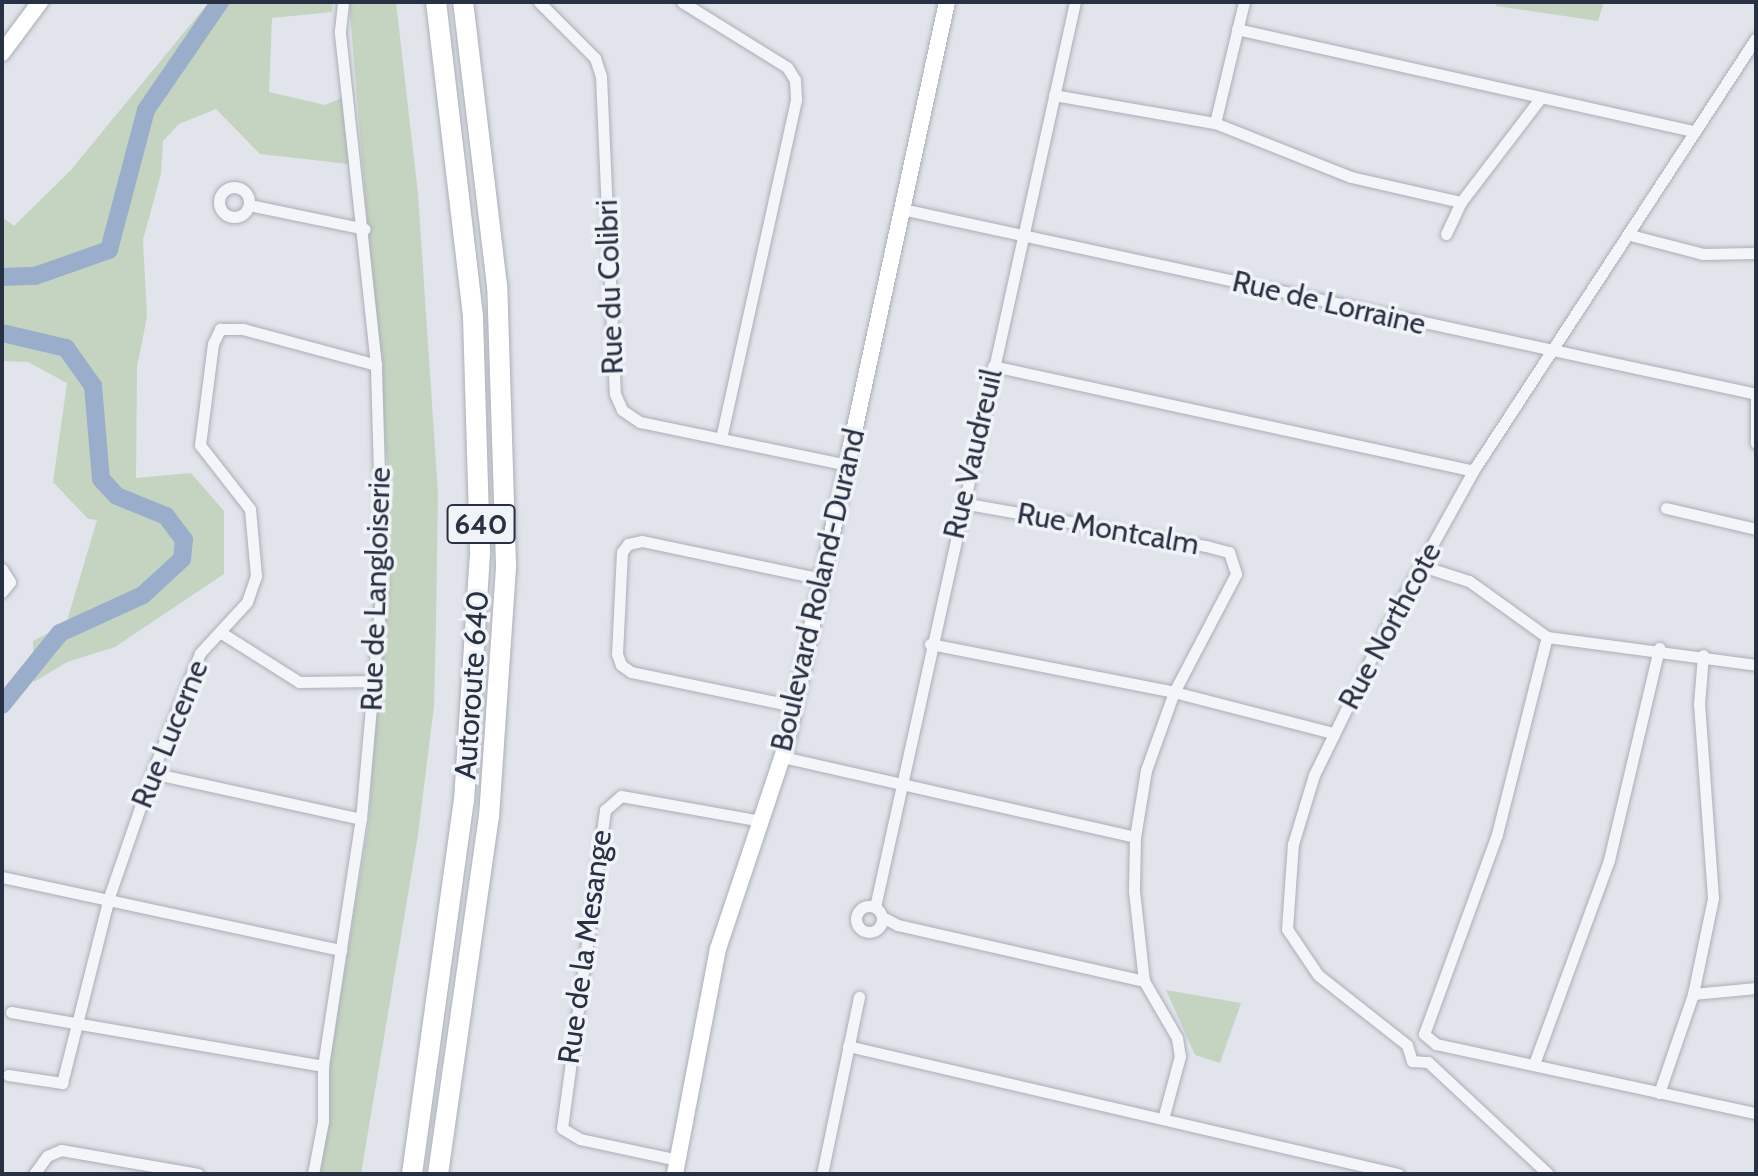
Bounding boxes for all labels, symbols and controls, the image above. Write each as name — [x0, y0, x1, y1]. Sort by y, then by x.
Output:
street label: Rue du Colibri — [589, 199, 631, 375]
street label: Rue de Lorraine — [1229, 263, 1429, 343]
street label: Rue Vaudreuil — [936, 366, 1010, 542]
street label: Boulevard Roland-Durand — [763, 425, 873, 755]
street label: Rue de Langloiserie — [354, 466, 398, 712]
street label: Rue Montcalm — [1014, 495, 1202, 563]
road number: 640 — [445, 500, 517, 548]
street label: Rue Northcote — [1331, 536, 1449, 716]
street label: Autoroute 640 — [447, 589, 497, 781]
street label: Rue Lucerne — [124, 655, 216, 813]
street label: Rue de la Mesange — [551, 828, 619, 1066]

